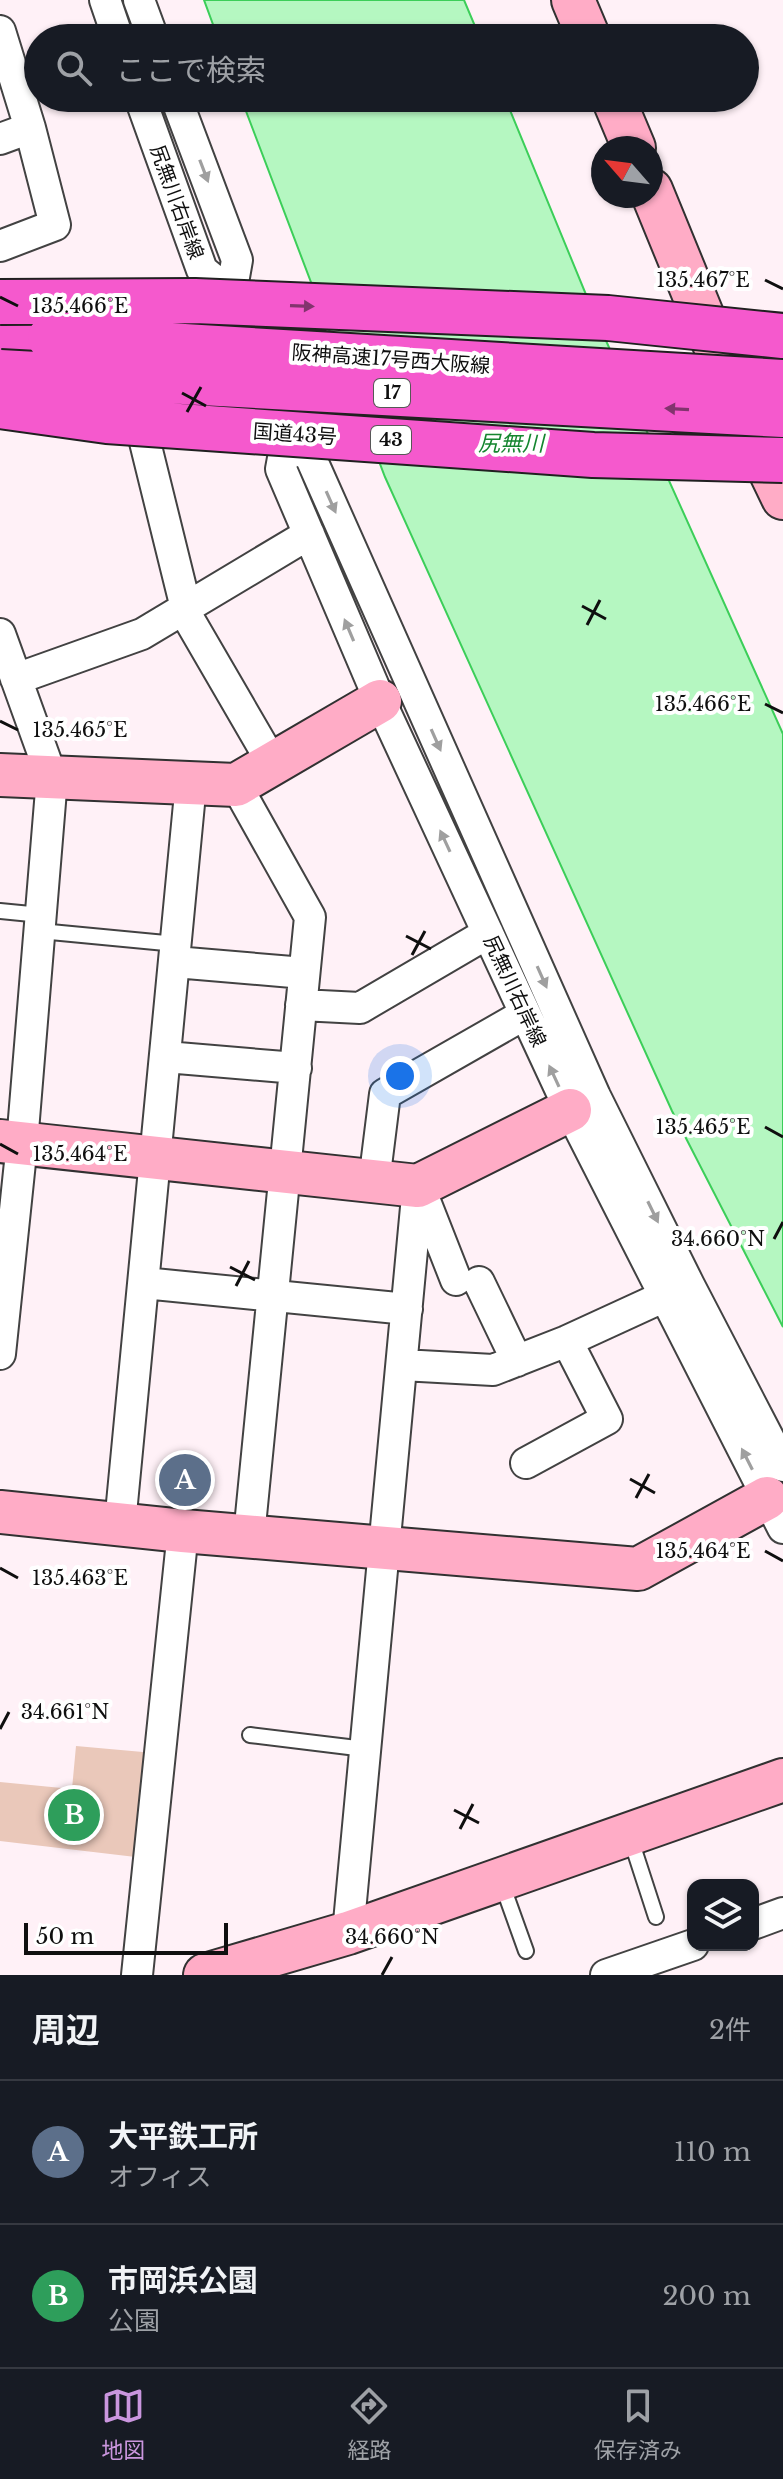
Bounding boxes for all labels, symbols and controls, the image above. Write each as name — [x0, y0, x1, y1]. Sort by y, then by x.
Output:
search box — [24, 24, 759, 112]
icon: search — [52, 46, 96, 90]
text: ここで検索 — [116, 52, 266, 89]
north arrow — [591, 136, 663, 208]
street label: 尻無川右岸線 — [145, 142, 209, 262]
one-way arrow — [198, 159, 211, 183]
text: 135.467°E — [656, 268, 750, 292]
text: 135.466°E — [32, 294, 128, 318]
one-way arrow — [290, 300, 315, 313]
street label: 阪神高速17号西大阪線 — [291, 340, 491, 378]
road number: 17 — [374, 379, 410, 407]
one-way arrow — [664, 402, 689, 415]
street label: 国道43号 — [252, 419, 338, 449]
road number: 43 — [371, 426, 411, 454]
water label: 尻無川 — [478, 430, 546, 457]
one-way arrow — [324, 490, 337, 514]
one-way arrow — [343, 618, 356, 641]
text: 135.466°E — [655, 692, 751, 716]
text: 135.465°E — [32, 718, 128, 742]
one-way arrow — [429, 728, 442, 752]
one-way arrow — [438, 829, 452, 852]
street label: 尻無川右岸線 — [479, 932, 551, 1050]
one-way arrow — [535, 966, 549, 989]
your location — [380, 1056, 420, 1096]
one-way arrow — [547, 1065, 561, 1088]
text: 135.465°E — [655, 1115, 751, 1139]
text: 135.464°E — [32, 1142, 128, 1166]
one-way arrow — [646, 1201, 660, 1224]
text: 34.660°N — [671, 1227, 765, 1251]
one-way arrow — [740, 1447, 753, 1470]
pin: A — [159, 1450, 211, 1510]
text: 135.464°E — [655, 1539, 751, 1563]
text: 135.463°E — [32, 1566, 128, 1590]
text: 34.661°N — [21, 1700, 109, 1724]
pin: B — [48, 1785, 100, 1845]
map controls — [687, 1879, 759, 1951]
button: layers — [687, 1879, 759, 1951]
scale bar — [24, 1919, 228, 1955]
text: 50 m — [36, 1923, 94, 1950]
text: 34.660°N — [345, 1925, 439, 1949]
text: 周辺 — [32, 2009, 100, 2051]
text: 2件 — [709, 2014, 751, 2046]
text: 大平鉄工所 — [108, 2118, 258, 2155]
text: A — [47, 2136, 69, 2168]
text: 110 m — [674, 2136, 751, 2168]
text: オフィス — [108, 2161, 211, 2193]
text: 市岡浜公園 — [108, 2262, 258, 2299]
text: B — [48, 2280, 68, 2312]
text: 200 m — [662, 2280, 751, 2312]
text: 公園 — [108, 2305, 160, 2337]
tab: 地図 — [101, 2384, 145, 2464]
tab: 経路 — [347, 2384, 392, 2464]
tab: 保存済み — [594, 2384, 682, 2464]

